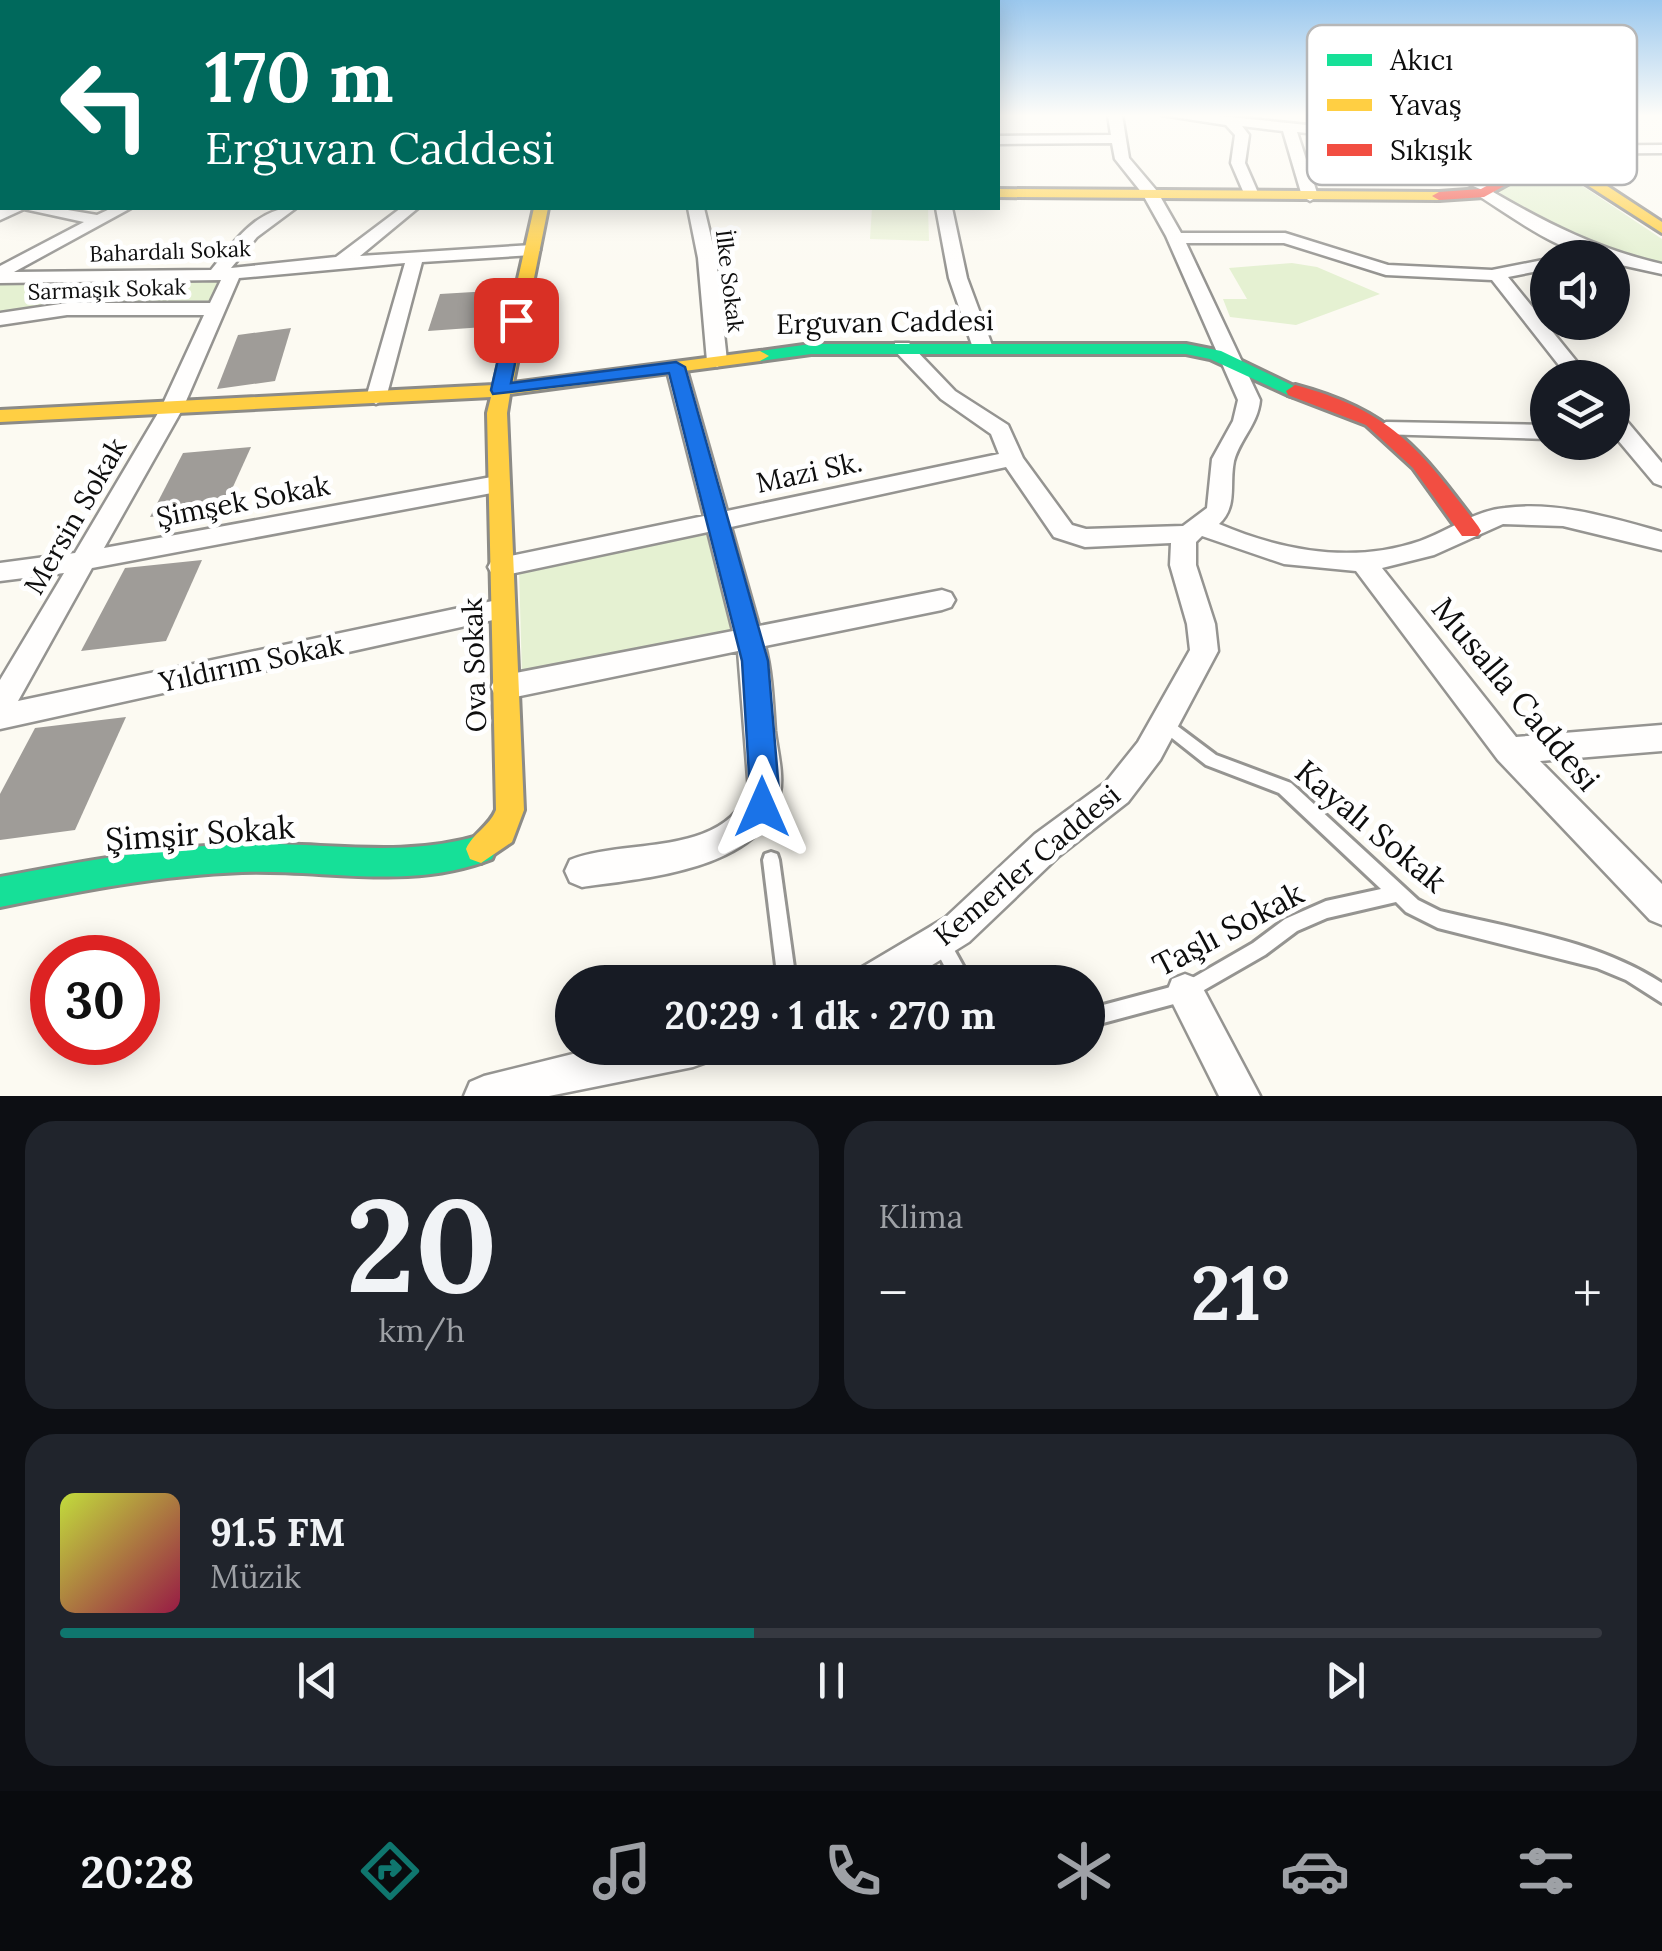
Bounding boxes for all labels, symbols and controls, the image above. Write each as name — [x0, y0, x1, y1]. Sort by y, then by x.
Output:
legend — [1307, 25, 1637, 185]
text: 170 m — [205, 32, 394, 121]
icon: left — [40, 40, 170, 170]
text: Akıcı — [1389, 42, 1453, 78]
text: Yavaş — [1389, 87, 1462, 123]
text: Erguvan Caddesi — [205, 119, 555, 176]
text: Sıkışık — [1390, 132, 1472, 168]
street label: İlke Sokak — [710, 228, 750, 334]
street label: Bahardalı Sokak — [89, 234, 251, 268]
map controls — [1530, 240, 1630, 460]
button: sound — [1530, 240, 1630, 340]
street label: Sarmaşık Sokak — [27, 272, 187, 306]
pin — [474, 278, 559, 363]
icon: arrive — [489, 293, 544, 348]
street label: Erguvan Caddesi — [776, 302, 994, 342]
button: layers — [1530, 360, 1630, 460]
street label: Mersin Sokak — [16, 431, 134, 601]
street label: Mazi Sk. — [753, 443, 865, 501]
street label: Şimşek Sokak — [153, 467, 333, 535]
street label: Musalla Caddesi — [1423, 589, 1609, 799]
street label: Ova Sokak — [454, 597, 494, 733]
street label: Yıldırım Sokak — [155, 626, 346, 700]
street label: Kayalı Sokak — [1287, 751, 1455, 901]
position arrow — [710, 755, 814, 859]
street label: Kemerler Caddesi — [927, 777, 1127, 953]
street label: Şimşir Sokak — [104, 806, 296, 860]
street label: Taşlı Sokak — [1146, 872, 1310, 986]
speed limit sign: 30 — [30, 935, 160, 1065]
text: 20:29 · 1 dk · 270 m — [664, 991, 996, 1039]
text: 20 — [346, 1161, 498, 1328]
text: Klima — [879, 1196, 963, 1237]
text: 21° — [1191, 1245, 1290, 1341]
text: − — [879, 1258, 908, 1328]
text: + — [1573, 1258, 1602, 1328]
text: km/h — [379, 1310, 465, 1351]
text: 91.5 FM — [210, 1508, 345, 1556]
text: Müzik — [210, 1556, 301, 1597]
icon: previous — [290, 1653, 345, 1708]
icon: pause — [804, 1653, 859, 1708]
icon: next — [1318, 1653, 1373, 1708]
icon: directions — [355, 1836, 425, 1906]
icon: music — [587, 1836, 657, 1906]
icon: phone — [818, 1836, 888, 1906]
icon: climate — [1049, 1836, 1119, 1906]
icon: car — [1280, 1836, 1350, 1906]
icon: filters — [1511, 1836, 1581, 1906]
text: 20:28 — [81, 1843, 194, 1900]

